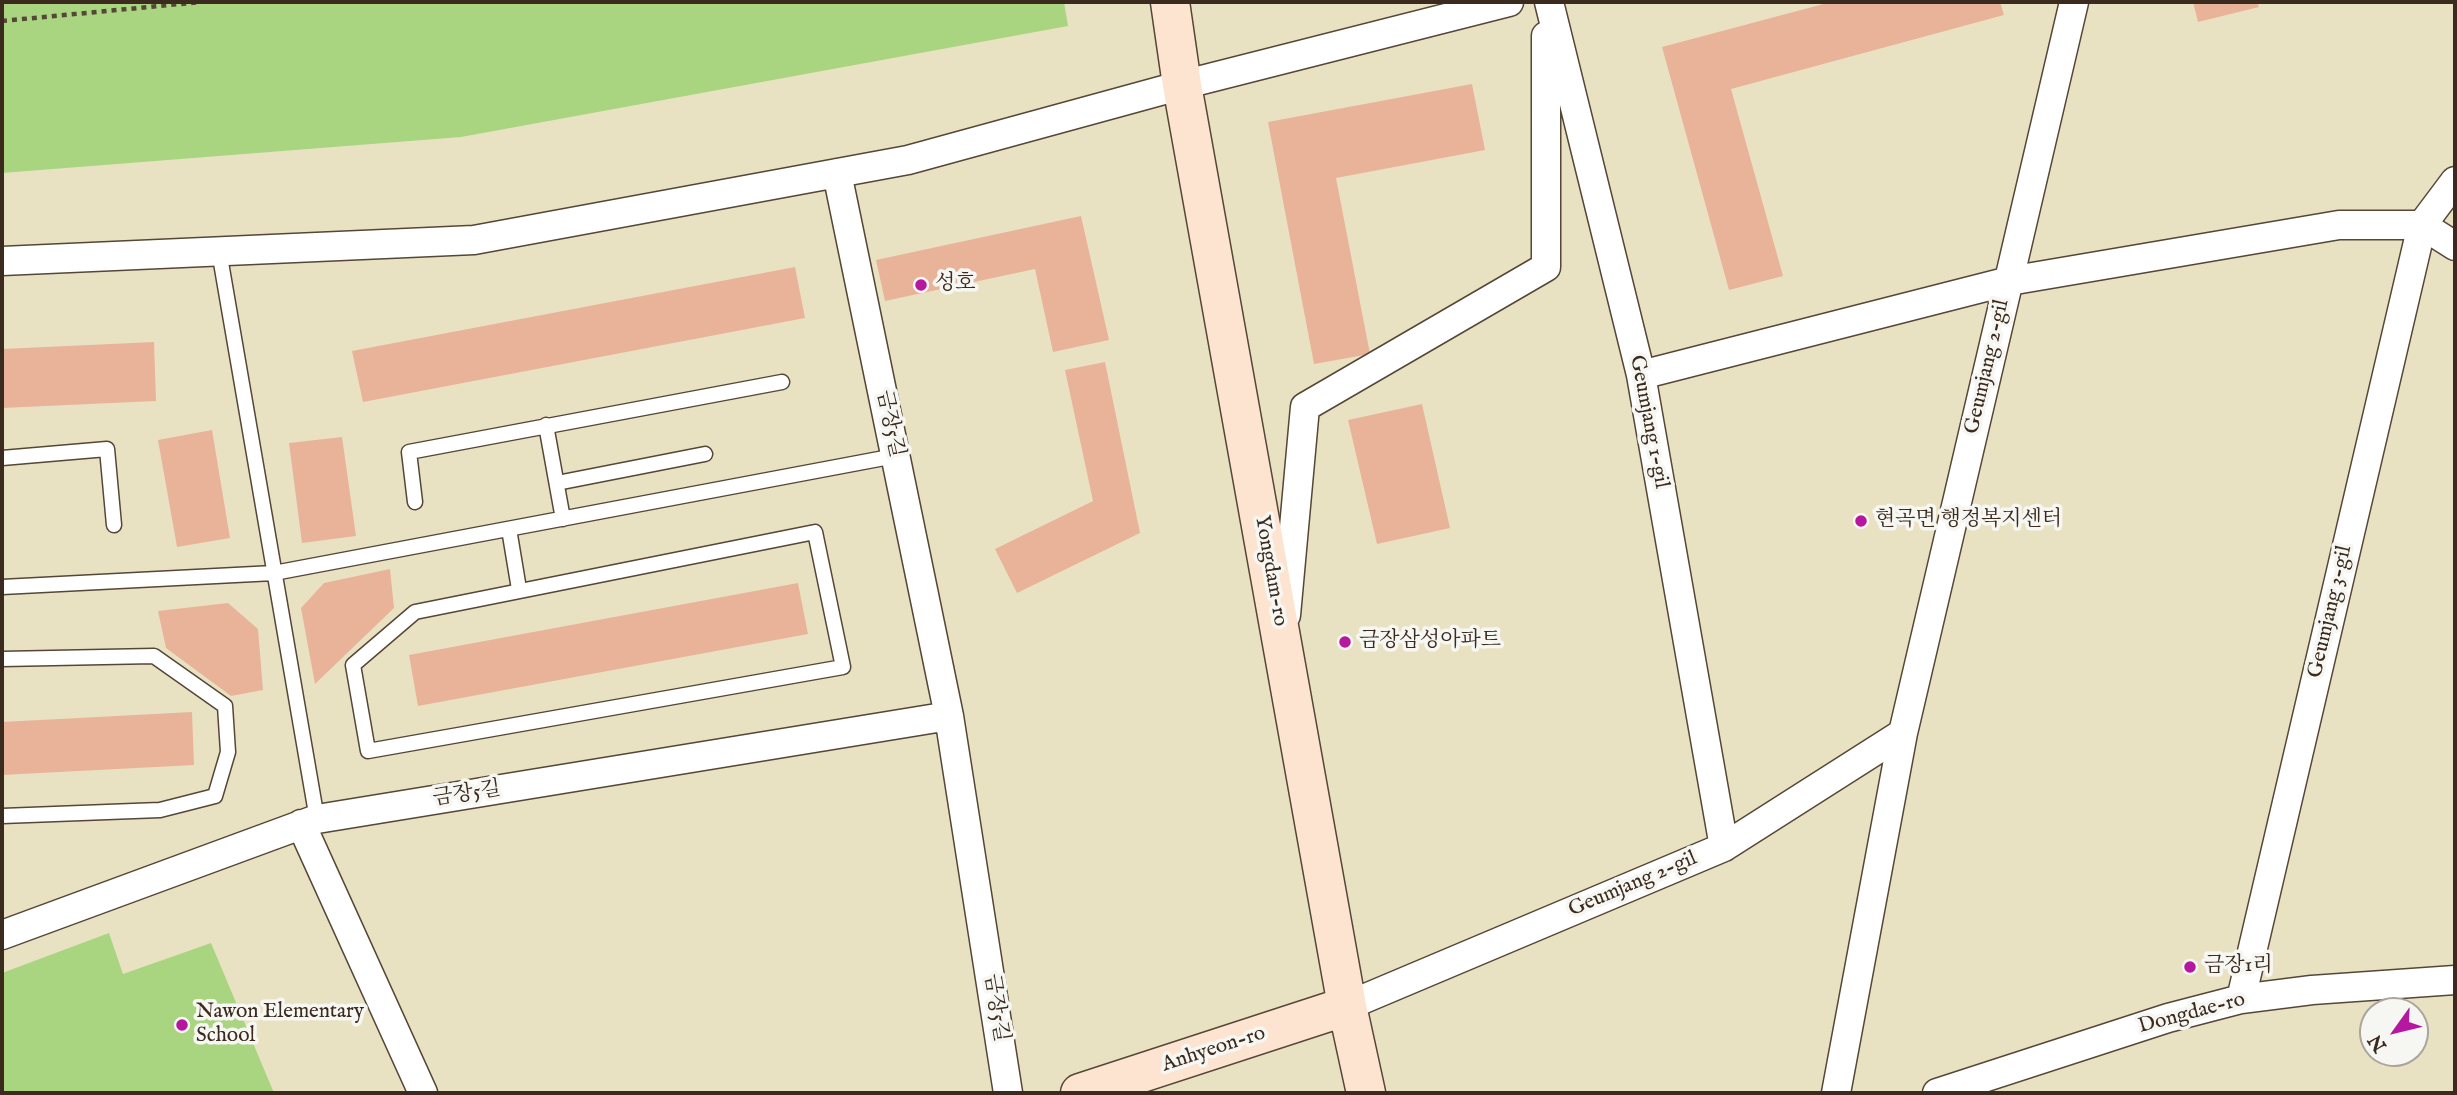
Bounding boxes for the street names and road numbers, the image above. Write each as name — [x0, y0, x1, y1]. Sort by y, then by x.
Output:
street label: Geumjang 2-gil — [1960, 297, 2016, 437]
street label: Geumjang 1-gil — [1623, 353, 1673, 491]
street label: 금장5길 — [870, 388, 908, 460]
street label: Yongdam-ro — [1248, 514, 1292, 628]
street label: Geumjang 3-gil — [2304, 543, 2358, 681]
street label: 금장5길 — [431, 777, 503, 813]
street label: Geumjang 2-gil — [1565, 847, 1701, 923]
street label: 금장5길 — [977, 972, 1013, 1044]
street label: Dongdae-ro — [2136, 988, 2248, 1040]
street label: Anhyeon-ro — [1159, 1021, 1269, 1079]

